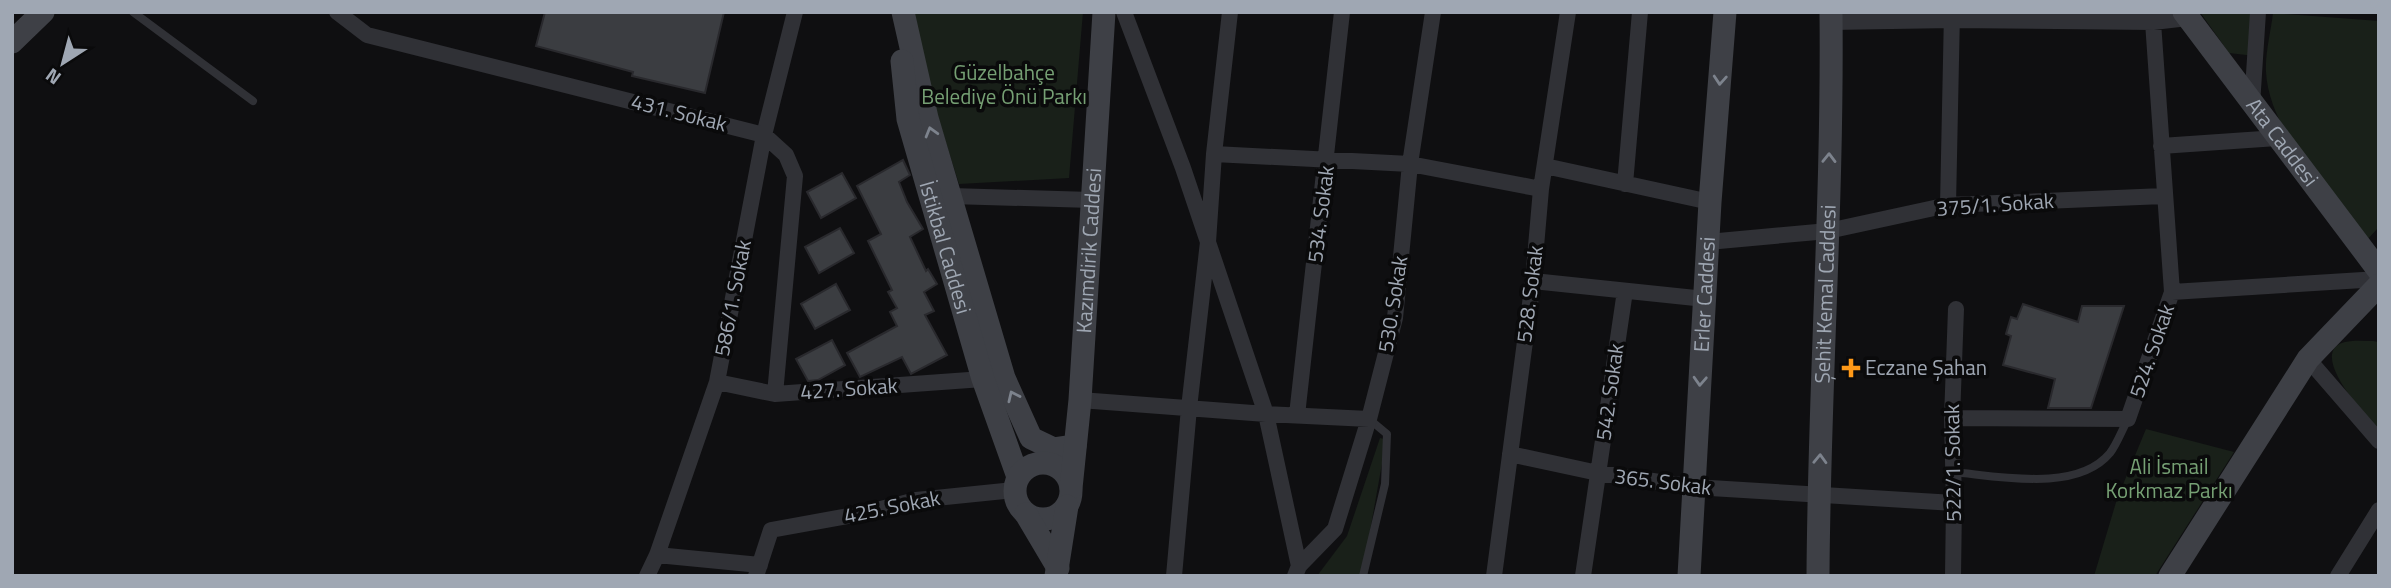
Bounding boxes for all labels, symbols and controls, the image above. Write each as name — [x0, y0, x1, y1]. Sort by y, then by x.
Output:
north arrow — [28, 28, 98, 98]
park label: Güzelbahçe Belediye Önü Parkı — [921, 56, 1087, 112]
text: N — [39, 62, 67, 93]
one-way arrow — [1713, 75, 1728, 86]
street label: 431. Sokak — [628, 85, 730, 139]
street label: Ata Caddesi — [2239, 90, 2327, 193]
one-way arrow — [925, 126, 940, 138]
one-way arrow — [1821, 152, 1837, 162]
street label: 534. Sokak — [1298, 164, 1342, 264]
street label: Kazımdirik Caddesi — [1067, 167, 1109, 334]
street label: İstikbal Caddesi — [912, 177, 980, 318]
street label: 375/1. Sokak — [1935, 184, 2055, 224]
street label: Şehit Kemal Caddesi — [1805, 204, 1844, 384]
street label: Erler Caddesi — [1685, 236, 1723, 353]
street label: 586/1. Sokak — [705, 237, 759, 359]
street label: 528. Sokak — [1507, 244, 1551, 344]
street label: 530. Sokak — [1369, 253, 1415, 354]
street label: 524. Sokak — [2120, 299, 2182, 402]
street label: 542. Sokak — [1586, 341, 1632, 442]
place label: Eczane Şahan — [1865, 351, 1987, 383]
marker: Eczane Şahan — [1843, 360, 1859, 376]
street label: 427. Sokak — [799, 369, 899, 407]
one-way arrow — [1693, 375, 1708, 386]
one-way arrow — [1007, 391, 1021, 403]
street label: 522/1. Sokak — [1935, 404, 1969, 522]
park label: Ali İsmail Korkmaz Parkı — [2105, 450, 2233, 506]
one-way arrow — [1812, 453, 1827, 464]
street label: 365. Sokak — [1613, 459, 1713, 503]
street label: 425. Sokak — [841, 481, 943, 531]

